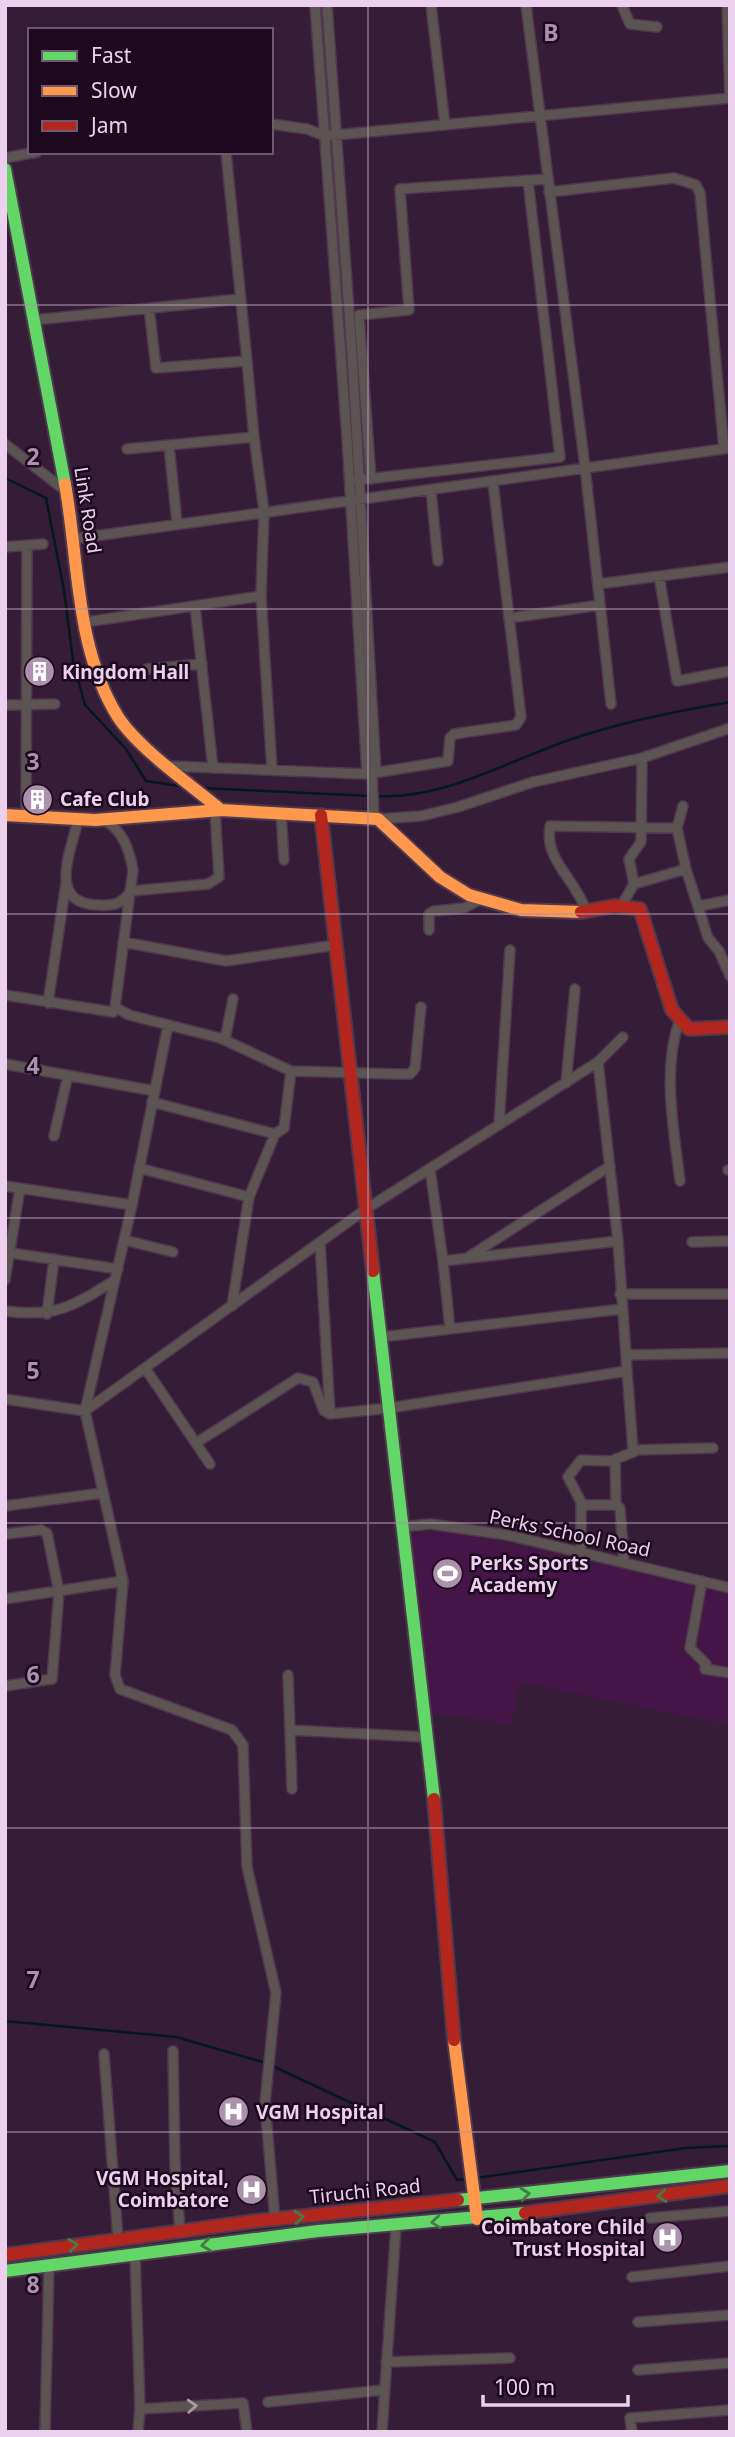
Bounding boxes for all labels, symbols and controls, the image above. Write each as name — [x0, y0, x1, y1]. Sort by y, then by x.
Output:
text: B — [543, 16, 559, 48]
legend — [28, 28, 273, 154]
text: Fast — [91, 41, 132, 69]
text: Slow — [91, 76, 137, 104]
text: Jam — [89, 111, 128, 139]
text: 2 — [26, 440, 40, 472]
street label: Link Road — [68, 465, 108, 555]
building icon: Kingdom Hall — [22, 655, 56, 689]
place label: Kingdom Hall — [62, 659, 189, 685]
text: 3 — [26, 745, 40, 777]
building icon: Cafe Club — [20, 782, 54, 816]
place label: Cafe Club — [60, 786, 149, 812]
text: 4 — [26, 1049, 40, 1081]
text: 5 — [26, 1354, 40, 1386]
street label: Perks School Road — [487, 1503, 653, 1563]
place label: Perks Sports Academy — [470, 1550, 589, 1598]
sports icon: Perks Sports Academy — [430, 1557, 464, 1591]
text: 6 — [26, 1658, 40, 1690]
text: 7 — [26, 1963, 40, 1995]
hospital icon: VGM Hospital — [216, 2095, 250, 2129]
place label: VGM Hospital — [256, 2099, 384, 2125]
place label: VGM Hospital, Coimbatore — [96, 2165, 229, 2213]
hospital icon: VGM Hospital, Coimbatore — [235, 2172, 269, 2206]
street label: Tiruchi Road — [308, 2172, 422, 2210]
one-way arrow — [519, 2186, 531, 2201]
one-way arrow — [656, 2188, 668, 2203]
one-way arrow — [293, 2210, 304, 2225]
one-way arrow — [430, 2214, 441, 2229]
place label: Coimbatore Child Trust Hospital — [481, 2214, 645, 2262]
hospital icon: Coimbatore Child Trust Hospital — [651, 2221, 685, 2255]
one-way arrow — [200, 2237, 212, 2252]
one-way arrow — [67, 2238, 79, 2253]
text: 8 — [26, 2268, 40, 2300]
scale bar — [483, 2364, 628, 2408]
text: 100 m — [494, 2373, 555, 2401]
one-way arrow — [187, 2398, 198, 2413]

